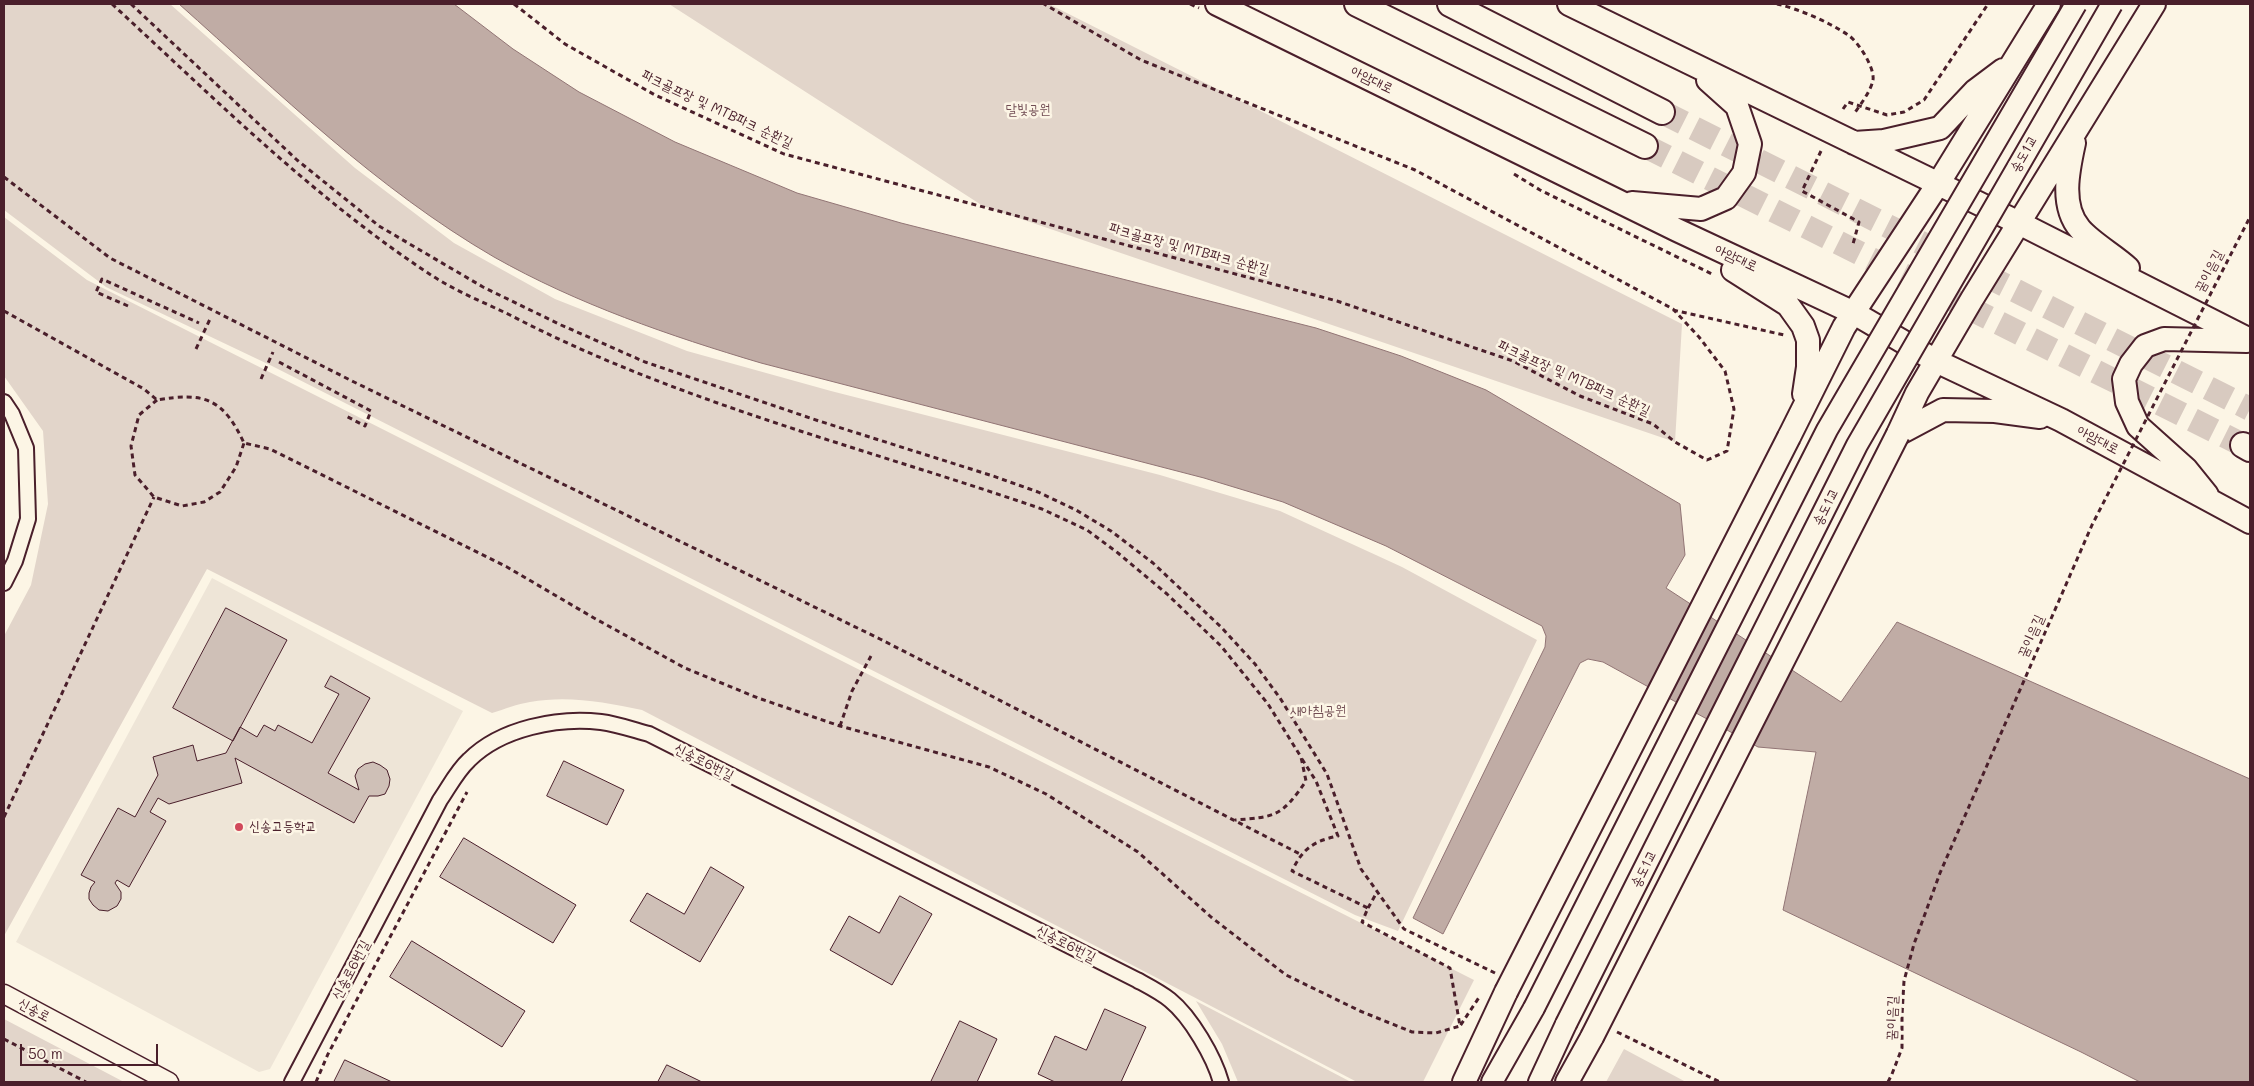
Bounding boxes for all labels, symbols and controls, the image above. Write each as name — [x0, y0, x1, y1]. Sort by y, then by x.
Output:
street label: 아암대로 — [1348, 63, 1396, 97]
street label: 파크골프장 및 MTB파크 순환길 — [639, 67, 795, 151]
park label: 달빛공원 — [1005, 102, 1051, 118]
street label: 송도1교 — [2007, 132, 2041, 176]
street label: 파크골프장 및 MTB파크 순환길 — [1107, 220, 1271, 278]
street label: 아암대로 — [1712, 241, 1760, 275]
street label: 꿈이음길 — [2191, 247, 2227, 295]
street label: 파크골프장 및 MTB파크 순환길 — [1495, 337, 1653, 419]
street label: 아암대로 — [2074, 422, 2122, 458]
street label: 송도1교 — [1809, 485, 1843, 529]
street label: 꿈이음길 — [2014, 612, 2048, 660]
park label: 새아침공원 — [1290, 703, 1346, 719]
street label: 신송로6번길 — [671, 740, 737, 784]
place label: 신송고등학교 — [249, 819, 317, 835]
marker: 신송고등학교 — [233, 821, 245, 833]
street label: 송도1교 — [1627, 847, 1661, 891]
street label: 신송로6번길 — [1033, 922, 1099, 966]
street label: 신송로6번길 — [328, 937, 374, 1003]
street label: 신송로 — [15, 995, 53, 1025]
street label: 꿈이음길 — [1883, 995, 1901, 1041]
scale bar — [22, 1034, 160, 1066]
text: 50 m — [28, 1043, 63, 1063]

